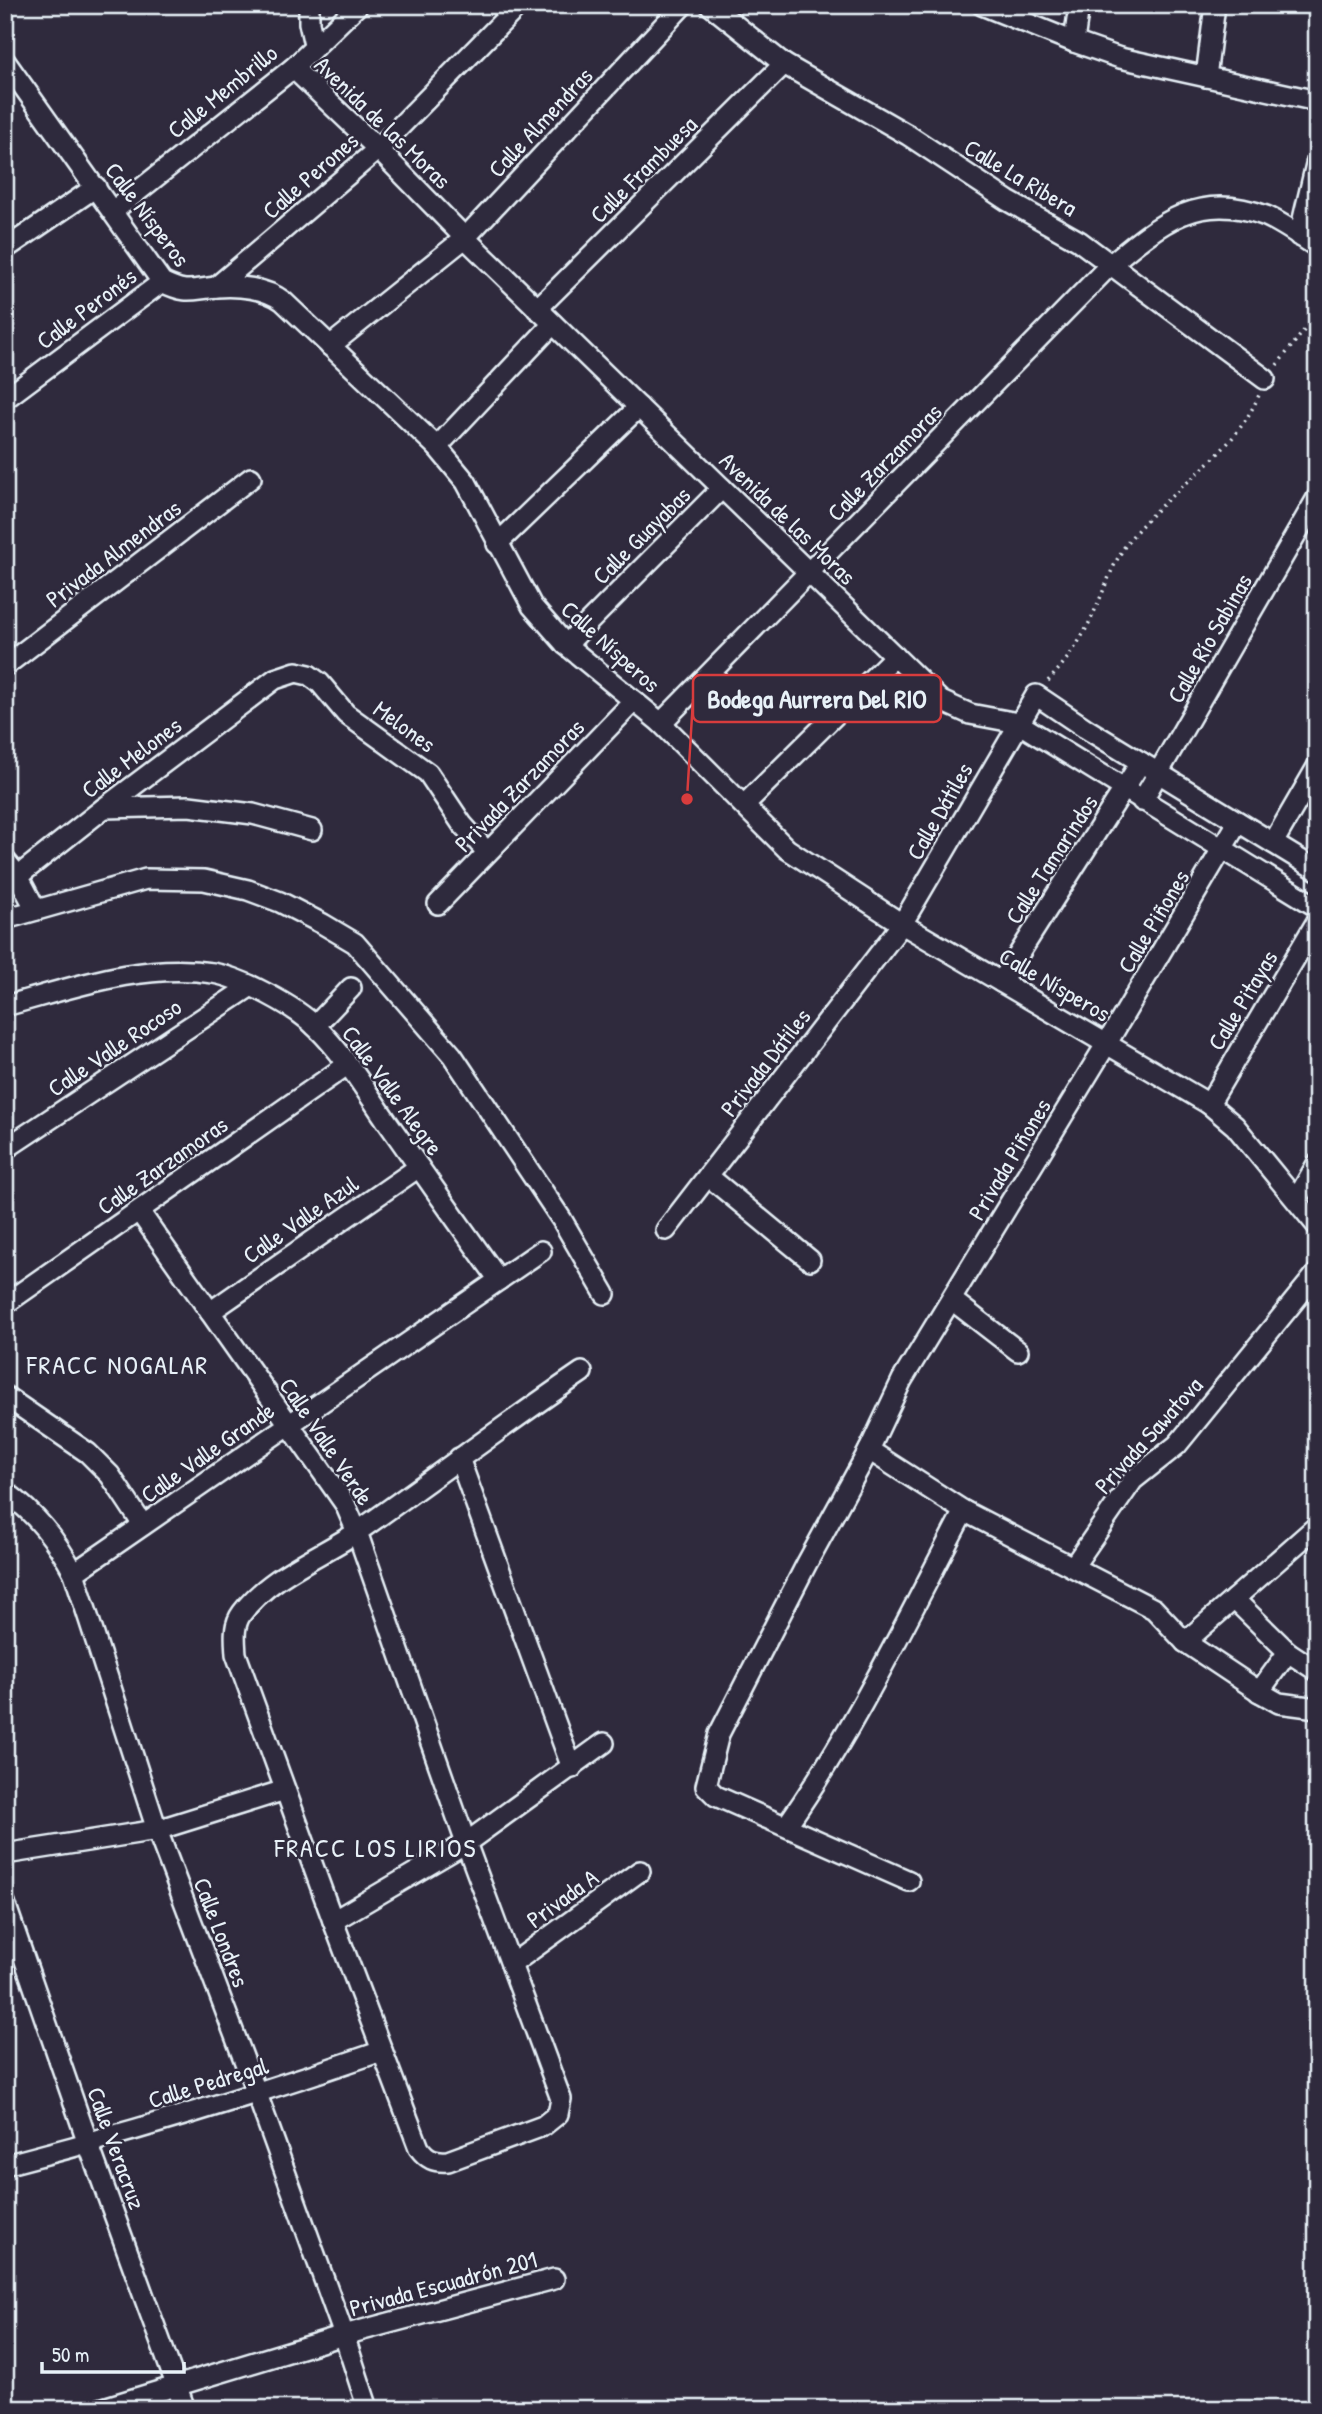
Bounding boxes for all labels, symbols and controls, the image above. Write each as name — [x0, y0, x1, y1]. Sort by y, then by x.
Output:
street label: Calle Membrillo — [160, 37, 284, 145]
street label: Avenida de las Moras — [308, 49, 458, 195]
street label: Calle Almendras — [481, 60, 599, 184]
street label: Calle Frambuesa — [582, 108, 704, 230]
street label: Calle Perones — [255, 124, 365, 226]
street label: Calle La Ribera — [959, 131, 1083, 223]
street label: Calle Nísperos — [98, 155, 198, 273]
street label: Calle Peronés — [29, 260, 143, 356]
street label: Calle Zarzamoras — [820, 396, 948, 528]
street label: Avenida de las Moras — [713, 445, 863, 591]
street label: Calle Guayabas — [585, 479, 697, 591]
street label: Privada Almendras — [39, 492, 187, 614]
street label: Calle Río Sabinas — [1159, 567, 1259, 709]
street label: Calle Nísperos — [554, 593, 668, 699]
callout: Bodega Aurrera Del RIO — [693, 675, 941, 722]
text: Bodega Aurrera Del RIO — [707, 681, 927, 717]
street label: Melones — [367, 693, 443, 759]
street label: Calle Melones — [74, 709, 188, 805]
street label: Privada Zarzamoras — [447, 711, 591, 859]
street label: Calle Dátiles — [898, 756, 980, 866]
street label: Calle Tamarindos — [997, 788, 1105, 930]
street label: Calle Piñones — [1110, 863, 1196, 979]
street label: Calle Nísperos — [994, 939, 1116, 1029]
street label: Calle Pitayas — [1200, 944, 1284, 1056]
street label: Calle Valle Rocoso — [41, 990, 187, 1104]
street label: Privada Dátiles — [713, 1001, 817, 1123]
street label: Calle Valle Alegre — [335, 1019, 451, 1162]
street label: Privada Piñones — [960, 1092, 1058, 1226]
street label: Calle Zarzamoras — [90, 1108, 234, 1222]
street label: Calle Valle Azul — [236, 1167, 365, 1271]
district label: FRACC NOGALAR — [26, 1347, 209, 1382]
street label: Privada Sawatova — [1087, 1370, 1209, 1500]
street label: Calle Valle Verde — [272, 1371, 382, 1511]
street label: Calle Valle Grande — [134, 1394, 281, 1510]
district label: FRACC LOS LIRIOS — [274, 1830, 477, 1865]
street label: Privada A — [520, 1861, 604, 1935]
street label: Calle Londres — [186, 1873, 258, 1991]
street label: Calle Pedregal — [144, 2048, 272, 2115]
street label: Calle Veracruz — [80, 2082, 154, 2214]
street label: Privada Escuadrón 201 — [346, 2243, 540, 2323]
scale bar — [42, 2330, 184, 2374]
text: 50 m — [52, 2340, 89, 2369]

